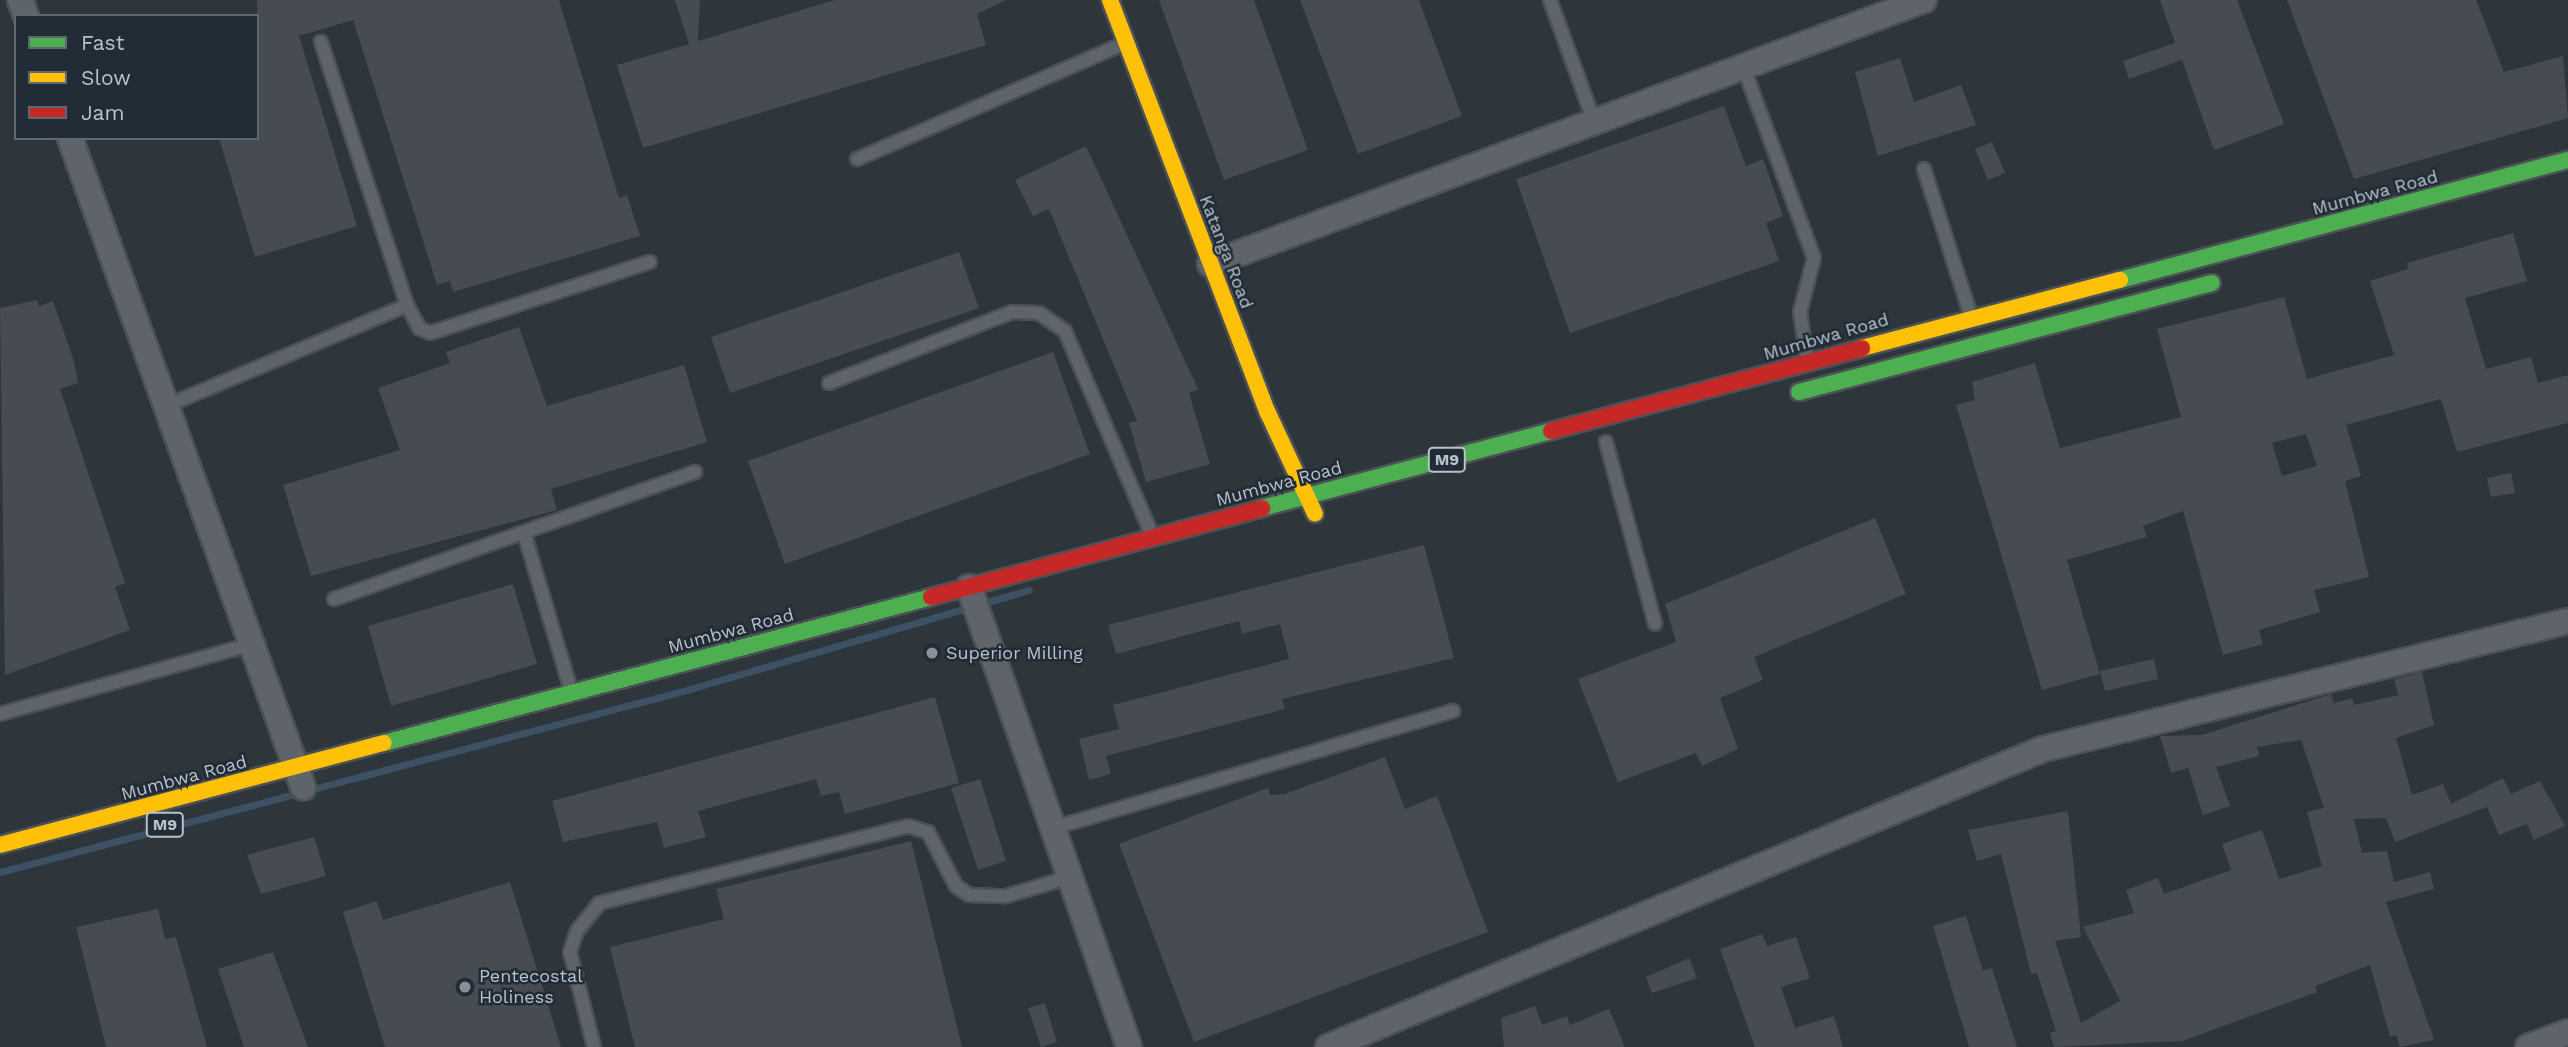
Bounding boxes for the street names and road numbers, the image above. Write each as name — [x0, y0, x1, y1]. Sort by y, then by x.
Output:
street label: Mumbwa Road — [2310, 166, 2440, 220]
street label: Katanga Road — [1194, 192, 1258, 312]
street label: Mumbwa Road — [1761, 309, 1891, 365]
road number: M9 — [1428, 447, 1466, 472]
street label: Mumbwa Road — [1214, 457, 1344, 511]
street label: Mumbwa Road — [666, 604, 796, 658]
street label: Mumbwa Road — [119, 751, 249, 805]
road number: M9 — [146, 812, 184, 838]

